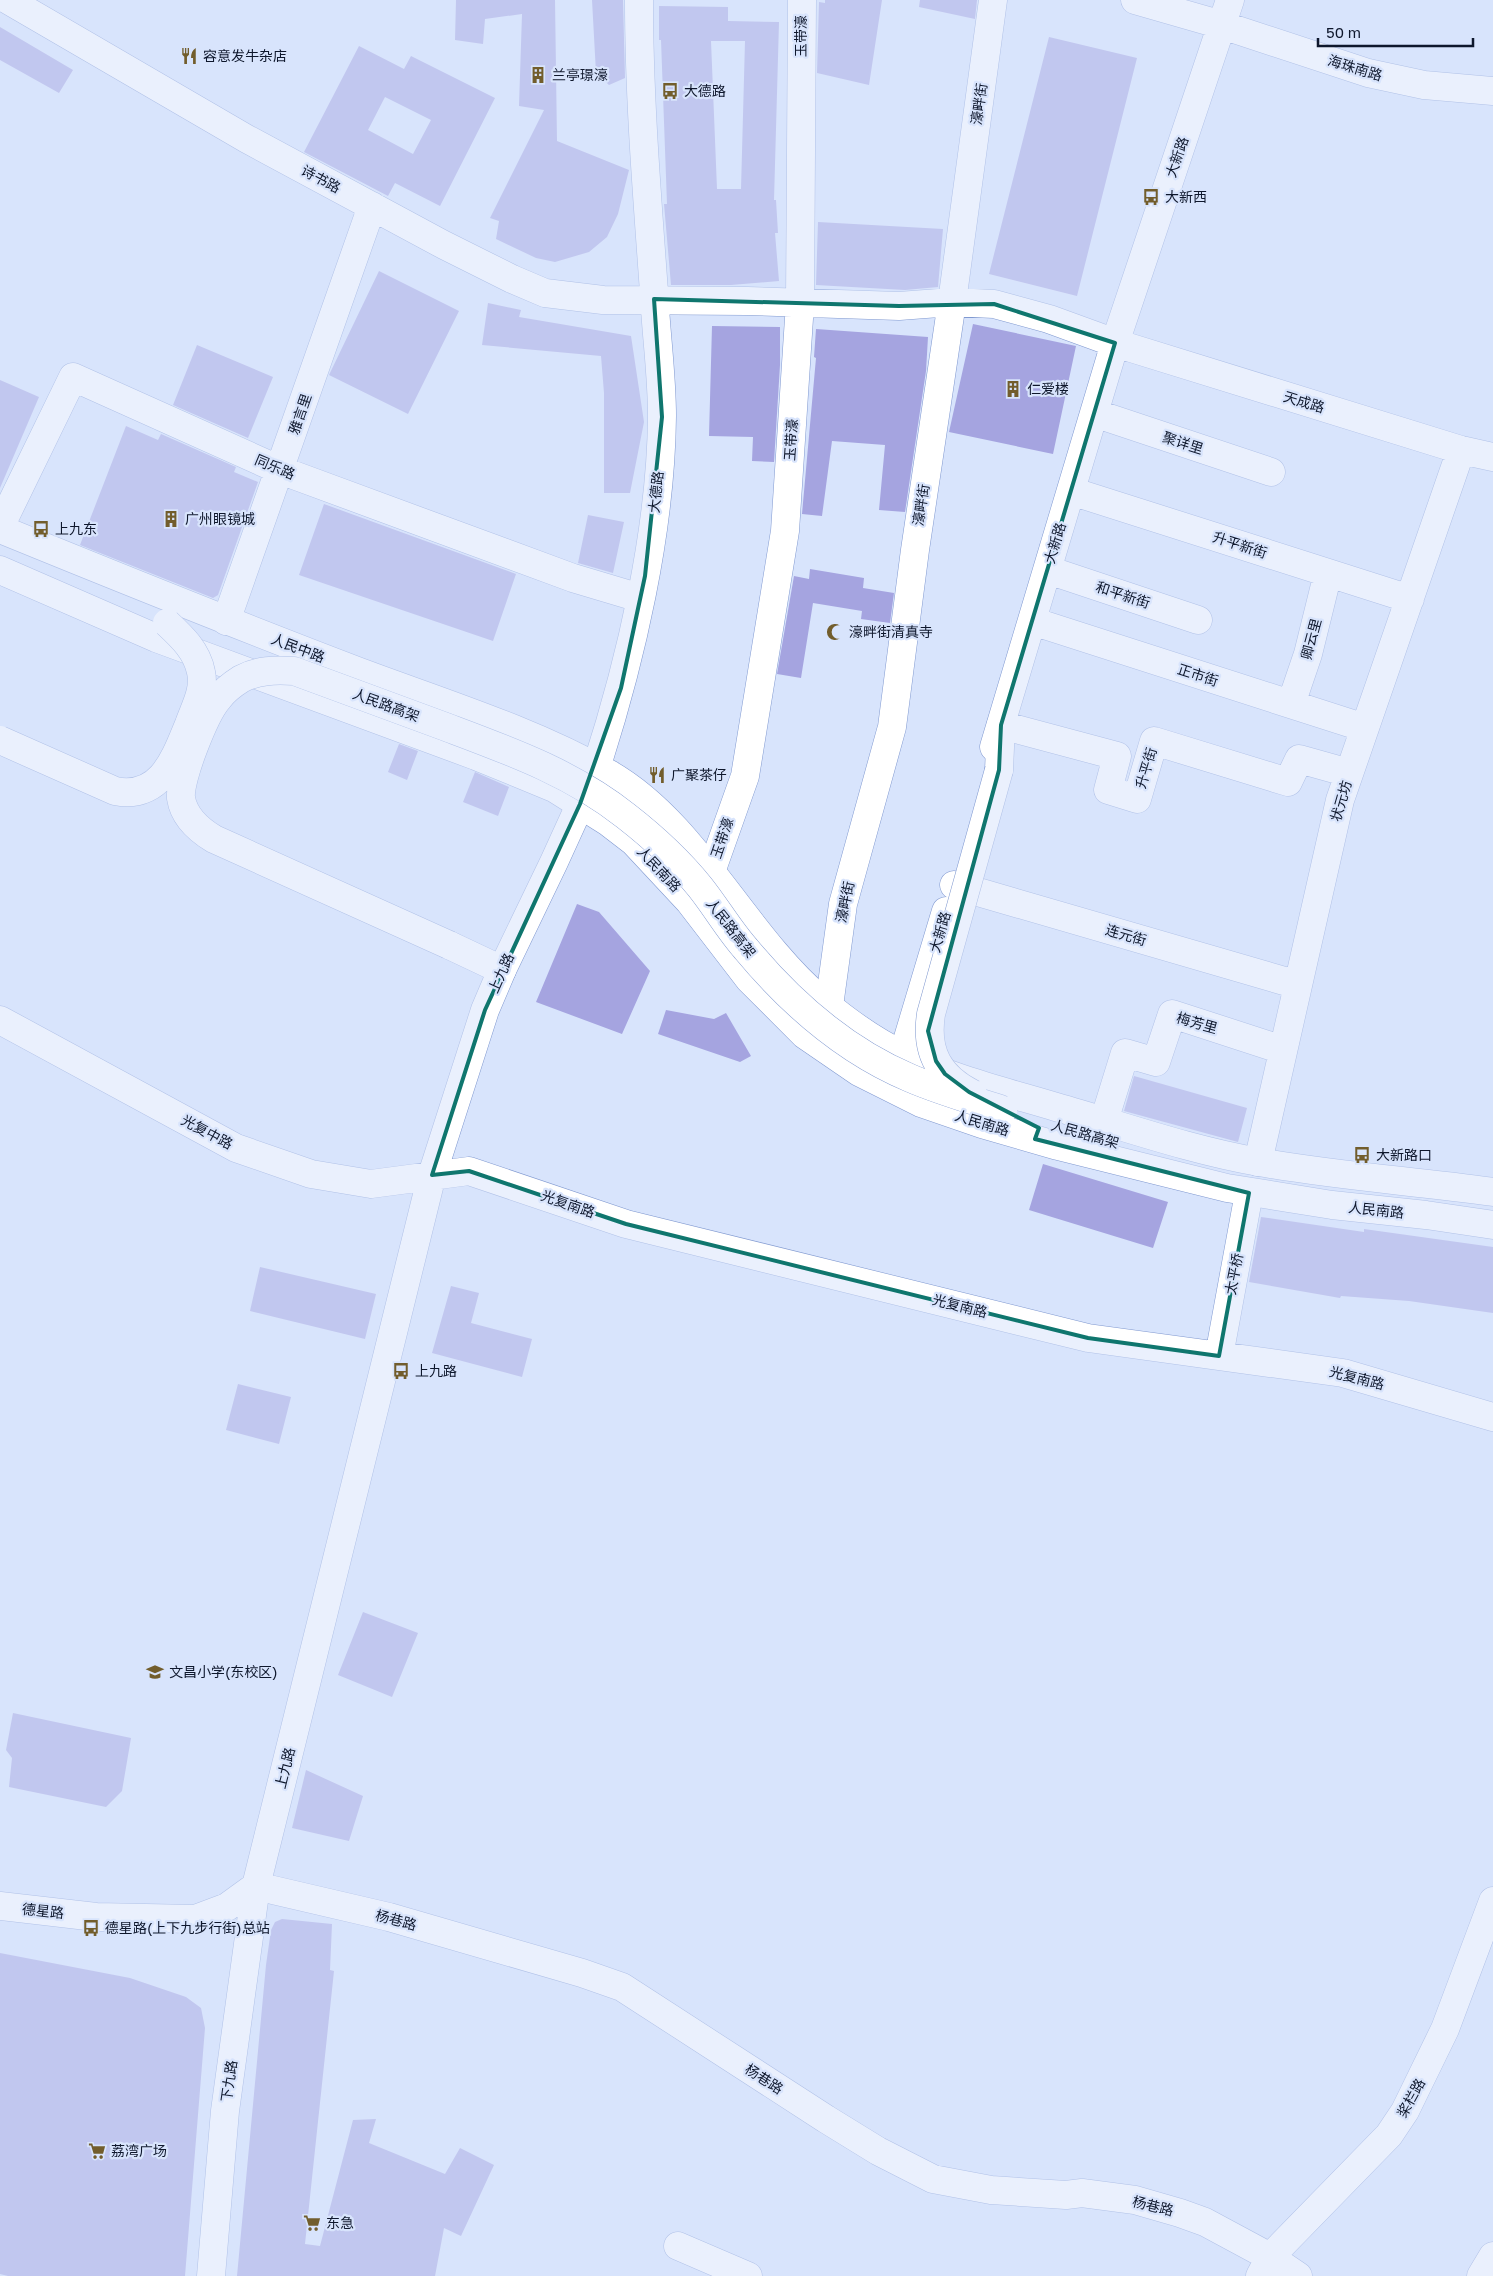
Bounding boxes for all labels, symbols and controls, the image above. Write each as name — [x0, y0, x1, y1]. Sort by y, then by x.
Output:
street label: 玉带濠 — [792, 15, 809, 57]
scale bar — [1318, 15, 1473, 47]
text: 50 m — [1326, 23, 1361, 41]
restaurant icon: 容意发牛杂店 — [179, 46, 199, 66]
place label: 容意发牛杂店 — [203, 47, 287, 64]
street label: 海珠南路 — [1326, 51, 1384, 84]
building icon: 兰亭璟濠 — [528, 65, 548, 85]
place label: 兰亭璟濠 — [552, 66, 608, 83]
bus stop icon: 大德路 — [660, 81, 680, 101]
place label: 大德路 — [684, 82, 726, 99]
street label: 濠畔街 — [967, 82, 990, 126]
street label: 大新路 — [1162, 134, 1191, 179]
street label: 诗书路 — [299, 161, 344, 196]
bus stop icon: 大新西 — [1141, 187, 1161, 207]
place label: 大新西 — [1165, 188, 1207, 205]
building icon: 仁爱楼 — [1003, 379, 1023, 399]
place label: 仁爱楼 — [1027, 380, 1069, 397]
street label: 天成路 — [1282, 387, 1327, 416]
street label: 雅言里 — [285, 391, 314, 436]
street label: 玉带濠 — [781, 418, 800, 462]
street label: 聚详里 — [1161, 428, 1206, 457]
street label: 同乐路 — [253, 451, 298, 483]
street label: 大德路 — [645, 470, 666, 514]
street label: 濠畔街 — [909, 483, 932, 527]
building icon: 广州眼镜城 — [161, 509, 181, 529]
place label: 广州眼镜城 — [185, 510, 255, 527]
bus stop icon: 上九东 — [31, 519, 51, 539]
place label: 上九东 — [55, 520, 97, 537]
street label: 大新路 — [1040, 520, 1069, 565]
street label: 升平新街 — [1211, 528, 1269, 561]
street label: 和平新街 — [1094, 578, 1152, 611]
street label: 卿云里 — [1297, 616, 1324, 661]
mosque icon: 濠畔街清真寺 — [825, 622, 845, 642]
place label: 濠畔街清真寺 — [849, 623, 933, 640]
street label: 人民中路 — [269, 630, 327, 666]
street label: 正市街 — [1176, 660, 1221, 689]
street label: 人民路高架 — [350, 685, 422, 724]
street label: 升平街 — [1131, 745, 1160, 790]
restaurant icon: 广聚茶仔 — [647, 765, 667, 785]
place label: 广聚茶仔 — [671, 766, 727, 783]
street label: 状元坊 — [1327, 778, 1354, 823]
street label: 玉带濠 — [707, 815, 736, 860]
street label: 人民南路 — [634, 842, 685, 895]
street label: 濠畔街 — [832, 880, 857, 924]
street label: 人民路高架 — [703, 895, 760, 961]
street label: 大新路 — [926, 909, 953, 954]
street label: 连元街 — [1104, 921, 1149, 948]
street label: 上九路 — [484, 950, 517, 995]
street label: 梅芳里 — [1175, 1009, 1220, 1036]
street label: 人民南路 — [953, 1106, 1011, 1139]
street label: 光复中路 — [179, 1111, 236, 1152]
street label: 人民路高架 — [1049, 1116, 1121, 1151]
bus stop icon: 大新路口 — [1352, 1145, 1372, 1165]
place label: 大新路口 — [1376, 1146, 1432, 1163]
street label: 光复南路 — [539, 1186, 597, 1221]
street label: 人民南路 — [1347, 1198, 1405, 1221]
street label: 太平桥 — [1221, 1252, 1246, 1296]
street label: 光复南路 — [931, 1290, 989, 1321]
bus stop icon: 上九路 — [391, 1361, 411, 1381]
place label: 上九路 — [415, 1362, 457, 1379]
street label: 光复南路 — [1328, 1362, 1386, 1393]
school or university icon: 文昌小学(东校区) — [145, 1662, 165, 1682]
place label: 文昌小学(东校区) — [169, 1663, 278, 1680]
street label: 上九路 — [271, 1745, 298, 1790]
street label: 德星路 — [21, 1900, 65, 1921]
street label: 杨巷路 — [374, 1906, 419, 1933]
bus stop icon: 德星路(上下九步行街)总站 — [81, 1918, 101, 1938]
place label: 德星路(上下九步行街)总站 — [105, 1919, 270, 1936]
street label: 下九路 — [217, 2059, 240, 2103]
street label: 杨巷路 — [742, 2060, 787, 2097]
street label: 桨栏路 — [1393, 2075, 1428, 2120]
supermarket icon: 荔湾广场 — [87, 2141, 107, 2161]
place label: 荔湾广场 — [111, 2142, 167, 2159]
street label: 杨巷路 — [1131, 2192, 1176, 2219]
supermarket icon: 东急 — [302, 2213, 322, 2233]
place label: 东急 — [326, 2214, 354, 2231]

